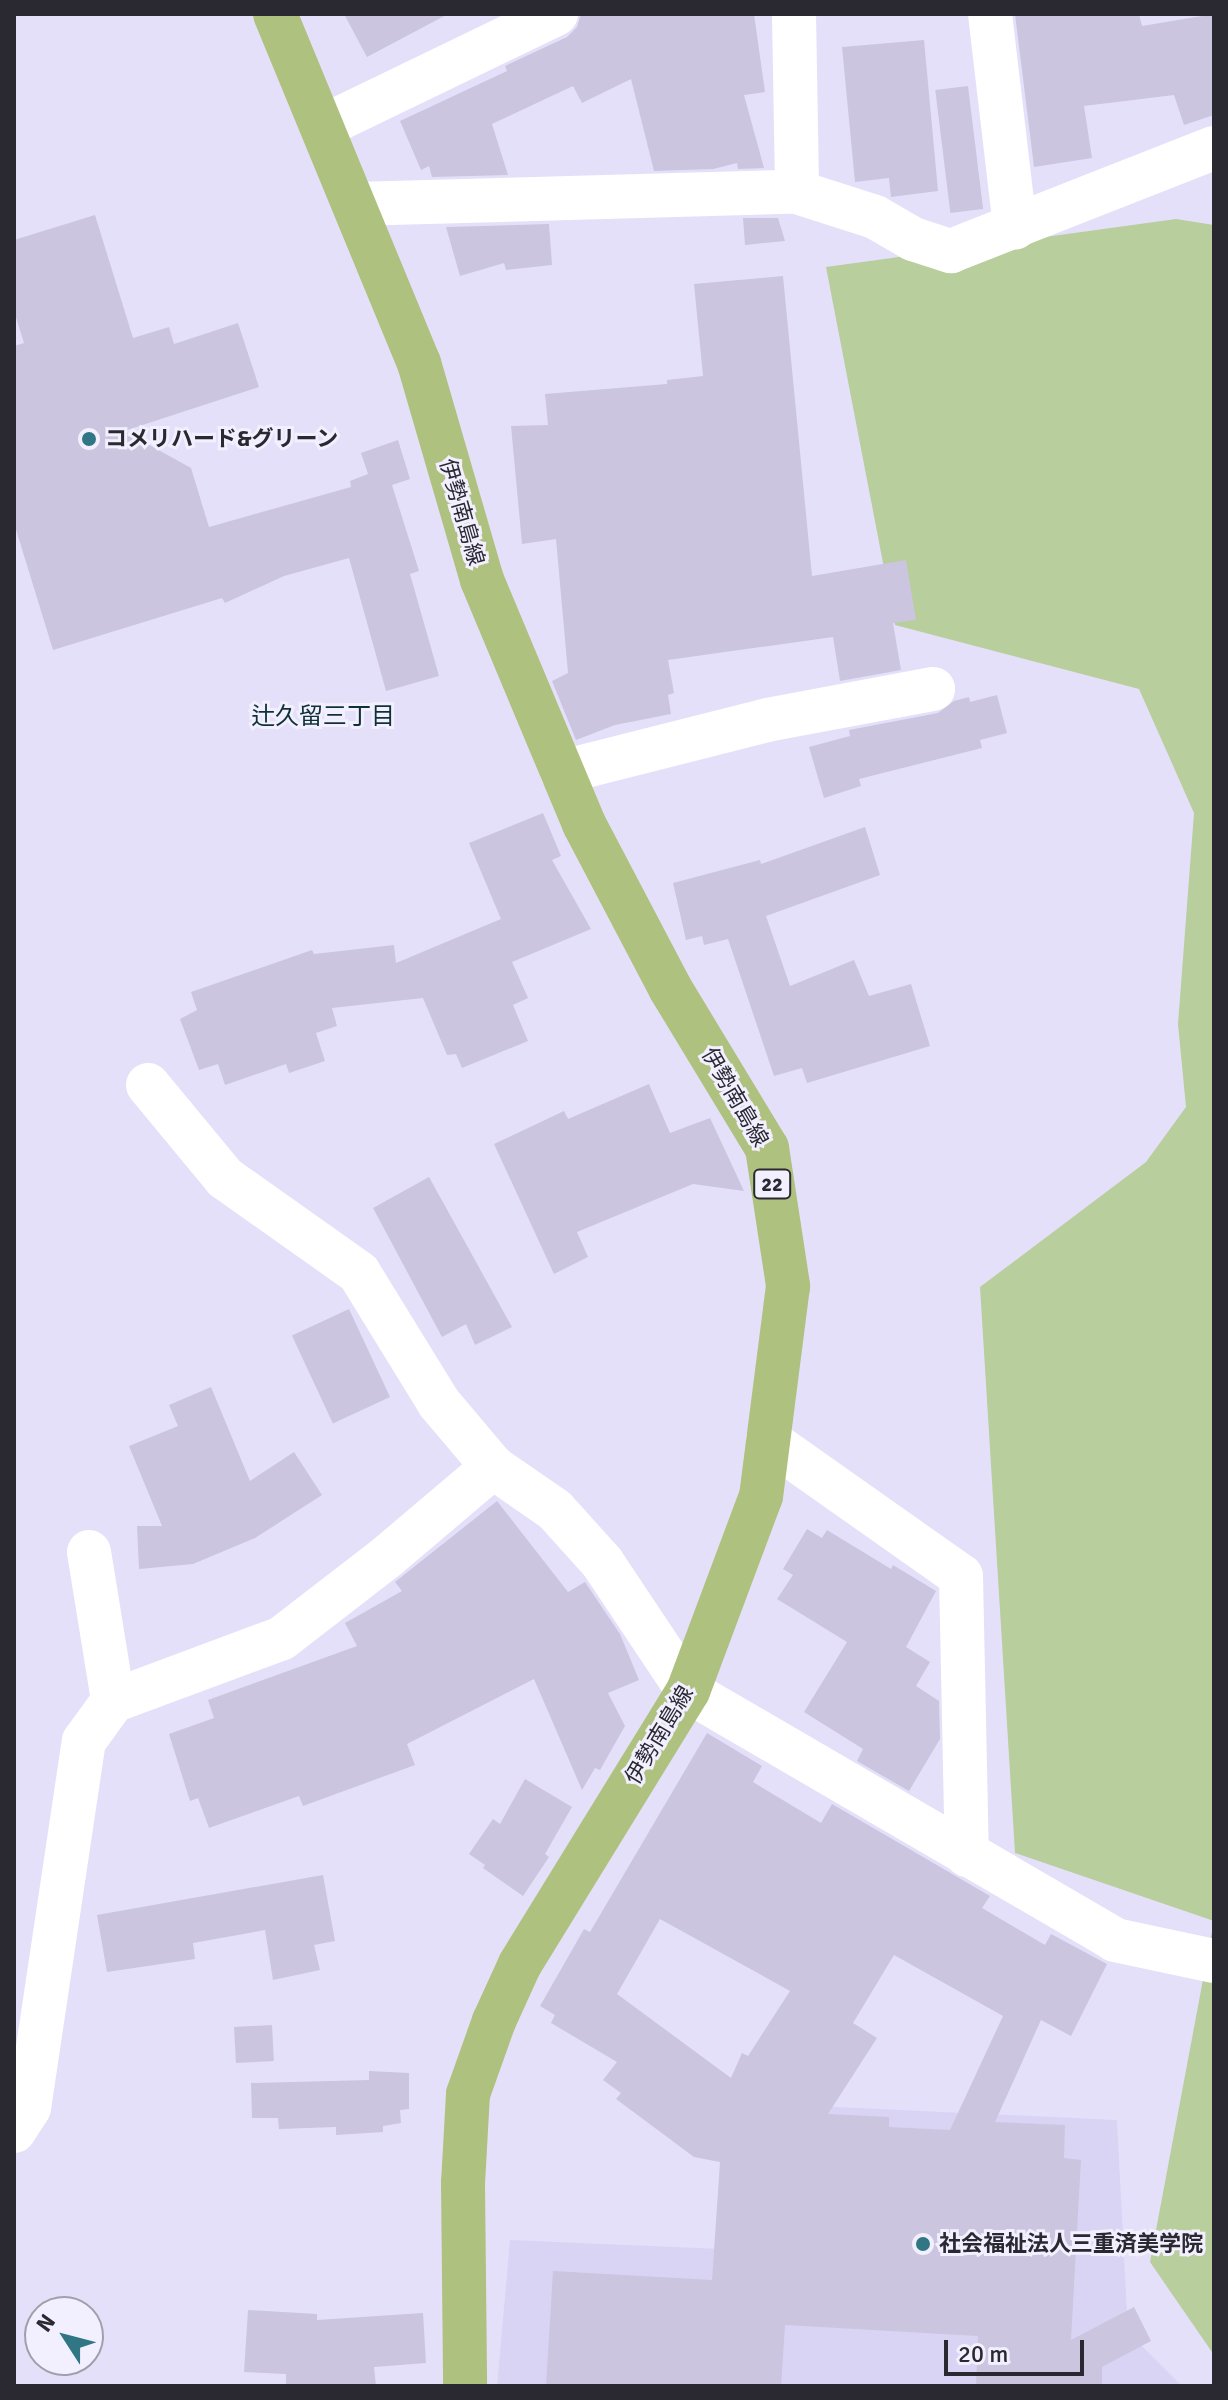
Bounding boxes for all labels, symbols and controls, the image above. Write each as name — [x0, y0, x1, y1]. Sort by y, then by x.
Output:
place label: コメリハード&グリーン — [105, 426, 339, 452]
marker: コメリハード&グリーン — [80, 430, 98, 448]
street label: 伊勢南島線 — [434, 455, 490, 569]
district label: 辻久留三丁目 — [251, 703, 395, 731]
street label: 伊勢南島線 — [696, 1043, 774, 1151]
road number: 22 — [752, 1168, 792, 1200]
street label: 伊勢南島線 — [619, 1681, 699, 1789]
place label: 社会福祉法人三重済美学院 — [939, 2231, 1203, 2257]
marker: 社会福祉法人三重済美学院 — [914, 2235, 932, 2253]
north arrow — [24, 2296, 104, 2376]
text: N — [30, 2309, 61, 2337]
scale bar — [948, 2324, 1088, 2374]
text: 20 m — [958, 2339, 1008, 2369]

